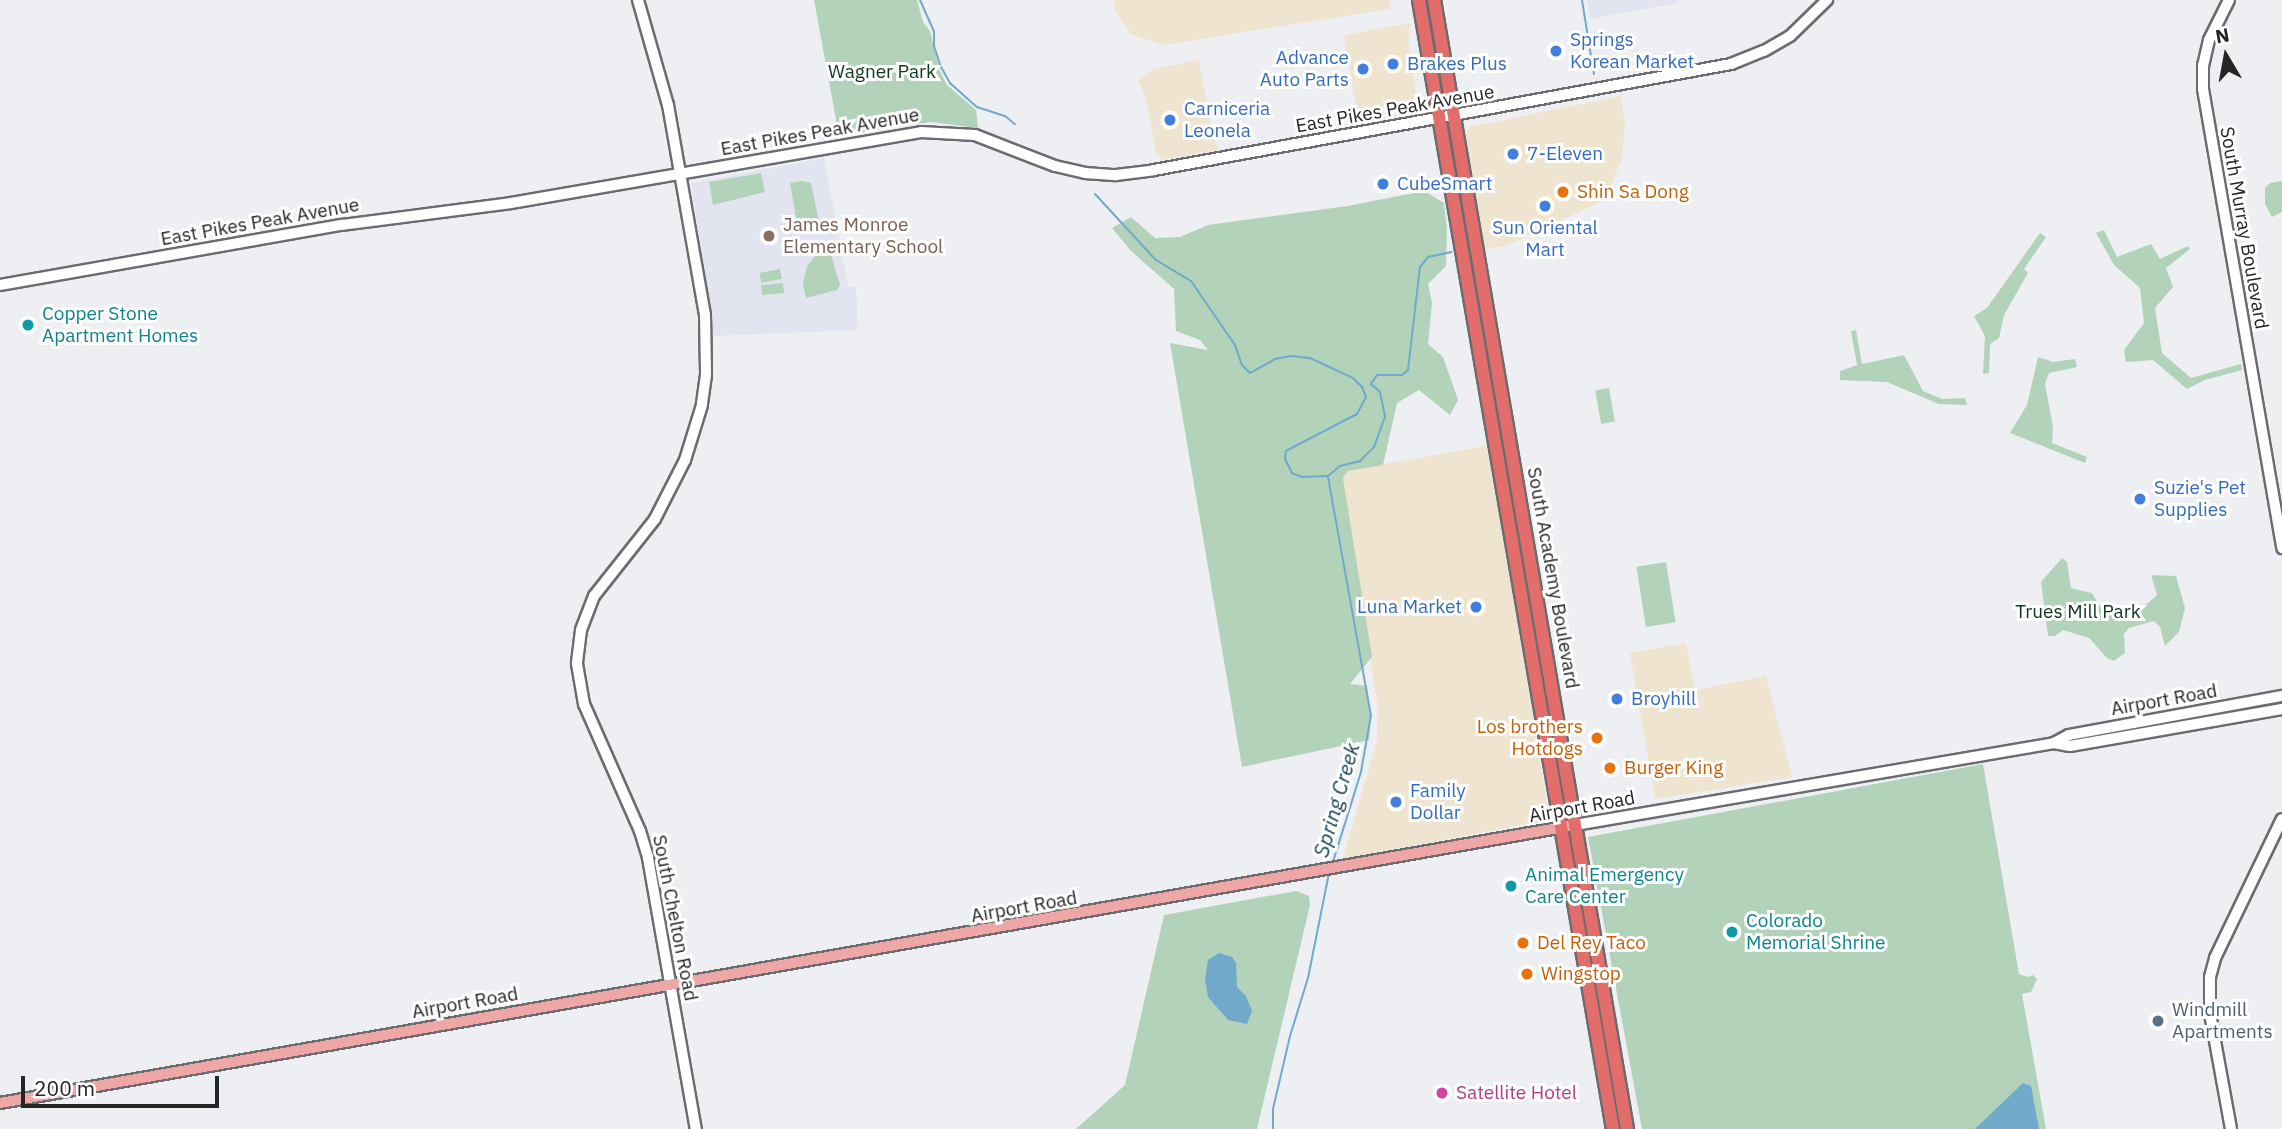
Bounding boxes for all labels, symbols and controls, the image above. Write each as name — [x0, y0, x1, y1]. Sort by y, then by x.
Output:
north arrow — [2191, 21, 2261, 91]
text: N — [2213, 22, 2231, 48]
place label: Springs Korean Market — [1570, 29, 1694, 73]
marker: Springs Korean Market — [1548, 43, 1564, 59]
place label: Advance Auto Parts — [1260, 47, 1349, 91]
place label: Brakes Plus — [1407, 53, 1507, 75]
marker: Brakes Plus — [1385, 56, 1401, 72]
park label: Wagner Park — [828, 61, 936, 83]
marker: Advance Auto Parts — [1355, 61, 1371, 77]
street label: East Pikes Peak Avenue — [1294, 80, 1496, 138]
place label: Carniceria Leonela — [1184, 98, 1270, 142]
street label: East Pikes Peak Avenue — [719, 103, 921, 161]
marker: Carniceria Leonela — [1162, 112, 1178, 128]
street label: South Murray Boulevard — [2215, 125, 2273, 331]
place label: 7-Eleven — [1527, 143, 1603, 165]
marker: 7-Eleven — [1505, 146, 1521, 162]
place label: CubeSmart — [1397, 173, 1492, 195]
marker: CubeSmart — [1375, 176, 1391, 192]
place label: Shin Sa Dong — [1577, 181, 1689, 203]
marker: Shin Sa Dong — [1555, 184, 1571, 200]
street label: East Pikes Peak Avenue — [159, 193, 361, 251]
marker: Sun Oriental Mart — [1537, 198, 1553, 214]
place label: James Monroe Elementary School — [783, 214, 943, 258]
place label: Sun Oriental Mart — [1492, 217, 1598, 261]
marker: James Monroe Elementary School — [761, 228, 777, 244]
place label: Copper Stone Apartment Homes — [42, 303, 198, 347]
marker: Copper Stone Apartment Homes — [20, 317, 36, 333]
street label: South Academy Boulevard — [1522, 465, 1584, 691]
place label: Suzie's Pet Supplies — [2154, 477, 2246, 521]
marker: Suzie's Pet Supplies — [2132, 491, 2148, 507]
place label: Luna Market — [1357, 596, 1462, 618]
marker: Luna Market — [1468, 599, 1484, 615]
park label: Trues Mill Park — [2015, 601, 2141, 623]
street label: Airport Road — [2109, 679, 2219, 721]
place label: Broyhill — [1631, 688, 1696, 710]
marker: Broyhill — [1609, 691, 1625, 707]
place label: Los brothers Hotdogs — [1477, 716, 1583, 760]
marker: Los brothers Hotdogs — [1589, 730, 1605, 746]
water label: Spring Creek — [1308, 740, 1364, 860]
place label: Burger King — [1624, 757, 1723, 779]
marker: Burger King — [1602, 760, 1618, 776]
place label: Family Dollar — [1410, 780, 1466, 824]
street label: Airport Road — [1527, 786, 1637, 828]
marker: Family Dollar — [1388, 794, 1404, 810]
street label: South Chelton Road — [648, 833, 702, 1003]
place label: Animal Emergency Care Center — [1525, 864, 1684, 908]
marker: Animal Emergency Care Center — [1503, 878, 1519, 894]
street label: Airport Road — [969, 886, 1079, 928]
place label: Colorado Memorial Shrine — [1746, 910, 1885, 954]
marker: Colorado Memorial Shrine — [1724, 924, 1740, 940]
place label: Del Rey Taco — [1537, 932, 1646, 954]
marker: Del Rey Taco — [1515, 935, 1531, 951]
place label: Wingstop — [1541, 963, 1621, 985]
marker: Wingstop — [1519, 966, 1535, 982]
street label: Airport Road — [410, 982, 520, 1024]
place label: Windmill Apartments — [2172, 999, 2273, 1043]
marker: Windmill Apartments — [2150, 1013, 2166, 1029]
scale bar — [24, 1062, 222, 1106]
text: 200 m — [34, 1074, 95, 1102]
place label: Satellite Hotel — [1456, 1082, 1577, 1104]
marker: Satellite Hotel — [1434, 1085, 1450, 1101]

